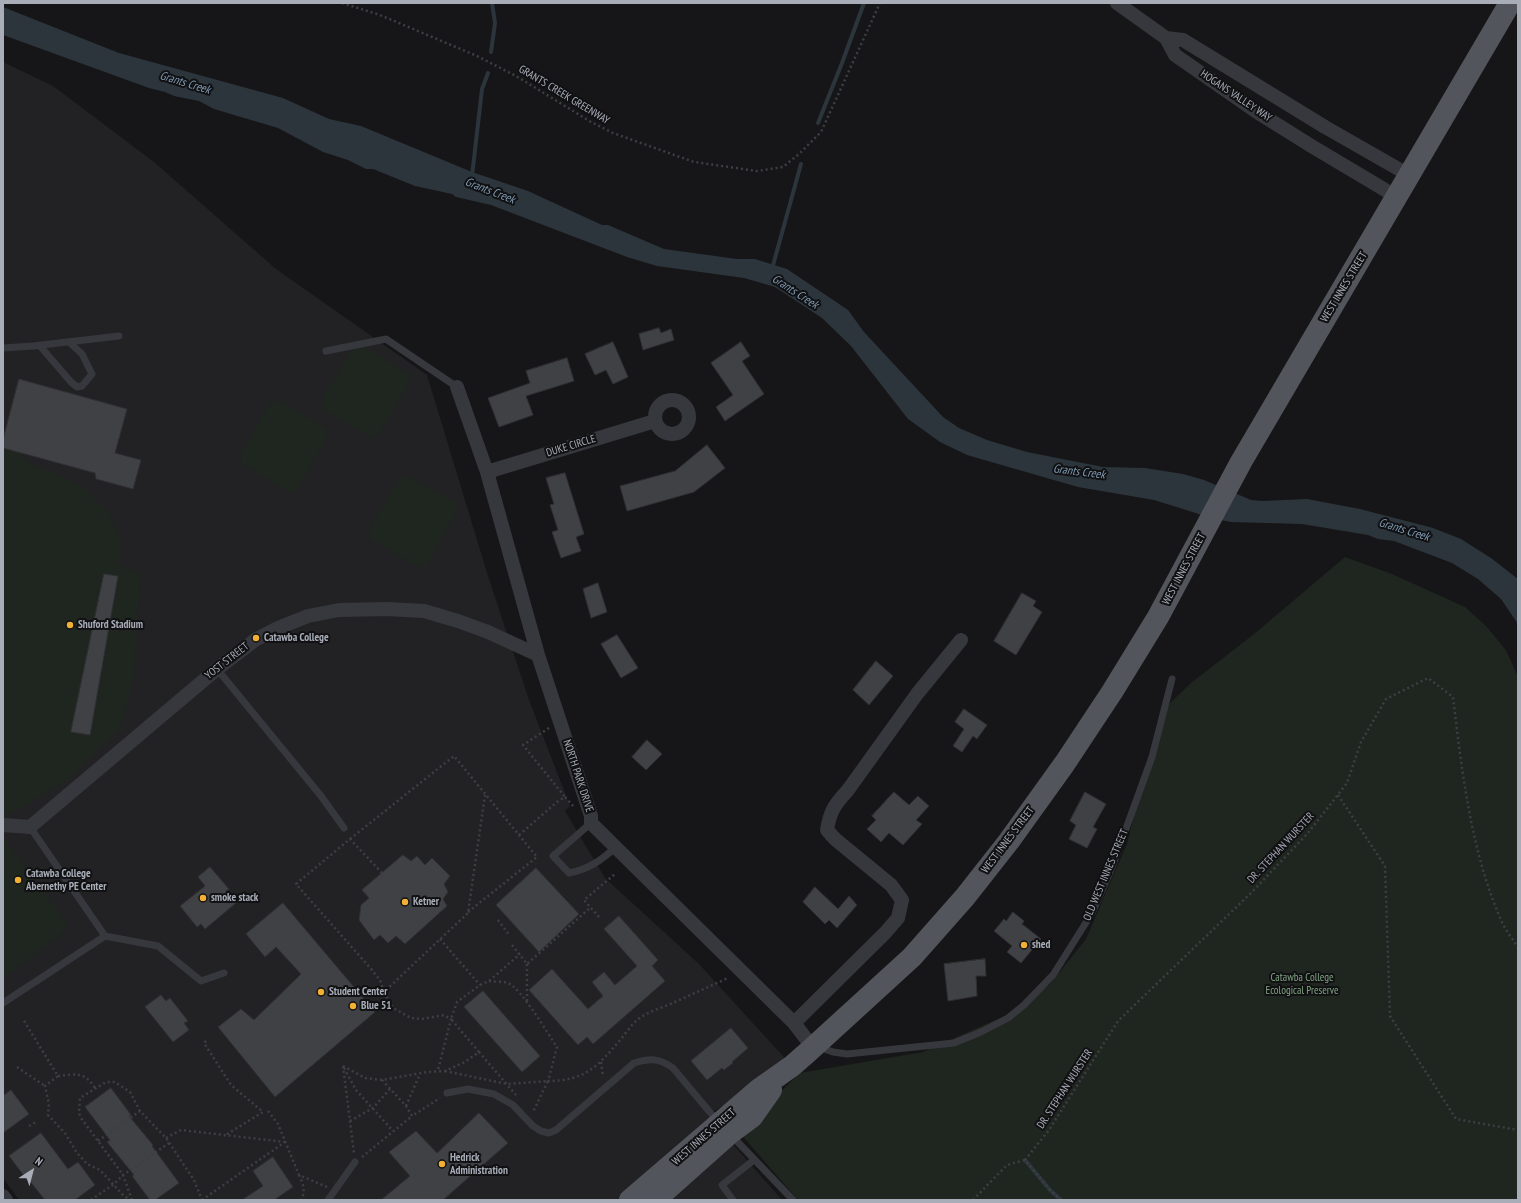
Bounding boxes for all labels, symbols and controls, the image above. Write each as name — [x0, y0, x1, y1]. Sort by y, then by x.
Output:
street label: GRANTS CREEK GREENWAY — [516, 63, 612, 127]
street label: HOGANS VALLEY WAY — [1198, 67, 1274, 125]
water label: Grants Creek — [158, 68, 212, 98]
water label: Grants Creek — [463, 175, 517, 207]
street label: WEST INNES STREET — [1318, 250, 1370, 324]
water label: Grants Creek — [769, 272, 821, 312]
street label: DUKE CIRCLE — [545, 432, 597, 460]
water label: Grants Creek — [1052, 462, 1106, 482]
water label: Grants Creek — [1377, 515, 1431, 545]
street label: WEST INNES STREET — [1160, 531, 1208, 607]
place label: Shuford Stadium — [78, 618, 143, 632]
marker: Shuford Stadium — [65, 620, 75, 630]
place label: Catawba College — [264, 631, 329, 645]
marker: Catawba College — [251, 633, 261, 643]
street label: YOST STREET — [202, 640, 252, 682]
street label: NORTH PARK DRIVE — [560, 738, 596, 814]
street label: WEST INNES STREET — [979, 804, 1037, 876]
street label: DR. STEPHAN WURSTER — [1245, 810, 1317, 886]
street label: OLD WEST INNES STREET — [1081, 827, 1131, 923]
place label: Catawba College Abernethy PE Center — [26, 867, 106, 893]
marker: Catawba College Abernethy PE Center — [13, 875, 23, 885]
place label: smoke stack — [211, 891, 258, 905]
marker: smoke stack — [198, 893, 208, 903]
place label: Ketner — [413, 895, 439, 909]
marker: Ketner — [400, 897, 410, 907]
place label: shed — [1032, 938, 1050, 952]
marker: shed — [1019, 940, 1029, 950]
park label: Catawba College Ecological Preserve — [1265, 971, 1339, 997]
place label: Student Center — [329, 985, 387, 999]
marker: Student Center — [316, 987, 326, 997]
place label: Blue 51 — [361, 999, 391, 1013]
marker: Blue 51 — [348, 1001, 358, 1011]
street label: DR. STEPHAN WURSTER — [1034, 1047, 1096, 1131]
street label: WEST INNES STREET — [670, 1106, 738, 1168]
north arrow — [12, 1151, 52, 1191]
place label: Hedrick Administration — [450, 1151, 508, 1177]
text: N — [33, 1154, 46, 1169]
marker: Hedrick Administration — [437, 1159, 447, 1169]

